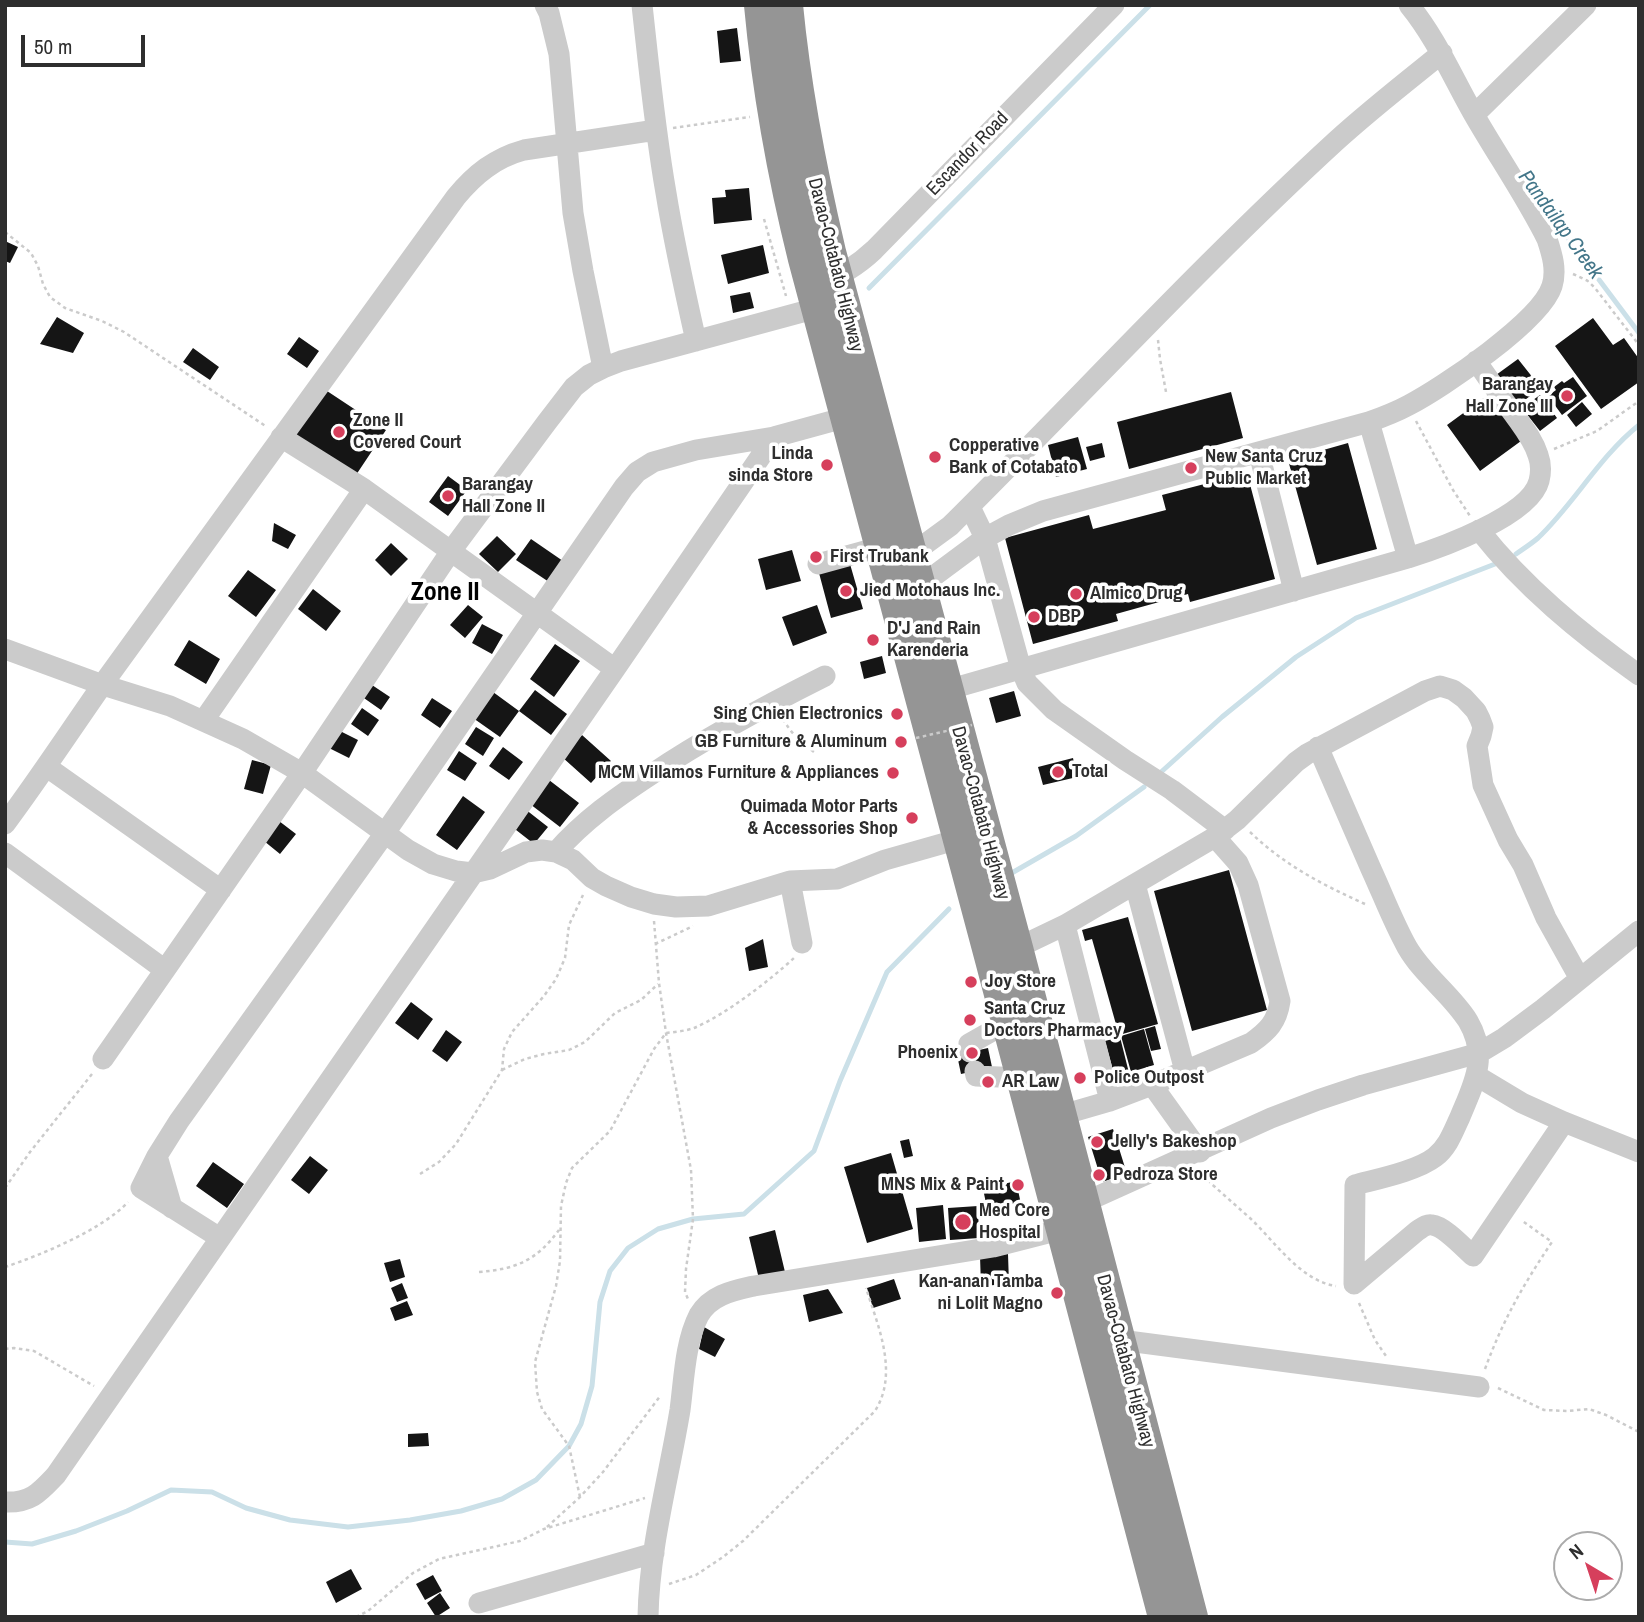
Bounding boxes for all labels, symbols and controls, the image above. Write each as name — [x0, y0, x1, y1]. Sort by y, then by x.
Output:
scale bar — [24, 21, 149, 65]
text: 50 m — [34, 32, 72, 61]
street label: Escandor Road — [923, 107, 1013, 201]
water label: Pandailap Creek — [1512, 166, 1608, 284]
street label: Davao-Cotabato Highway — [802, 176, 868, 354]
place label: Barangay Hall Zone III — [1466, 374, 1553, 418]
marker: Barangay Hall Zone III — [1559, 388, 1575, 404]
place label: Zone II Covered Court — [353, 410, 461, 454]
marker: Zone II Covered Court — [331, 424, 347, 440]
place label: Copperative Bank of Cotabato — [949, 435, 1078, 479]
place label: Linda sinda Store — [728, 443, 813, 487]
place label: New Santa Cruz Public Market — [1205, 446, 1323, 490]
marker: Copperative Bank of Cotabato — [927, 449, 943, 465]
marker: Linda sinda Store — [819, 457, 835, 473]
marker: New Santa Cruz Public Market — [1183, 460, 1199, 476]
place label: Barangay Hall Zone II — [462, 474, 545, 518]
marker: Barangay Hall Zone II — [440, 488, 456, 504]
place label: First Trubank — [830, 546, 929, 568]
marker: First Trubank — [808, 549, 824, 565]
district label: Zone II — [411, 577, 479, 609]
place label: Jied Motohaus Inc. — [860, 580, 1000, 602]
marker: Jied Motohaus Inc. — [838, 583, 854, 599]
place label: Almico Drug — [1090, 583, 1183, 605]
marker: Almico Drug — [1068, 586, 1084, 602]
place label: DBP — [1048, 606, 1081, 628]
marker: DBP — [1026, 609, 1042, 625]
place label: D'J and Rain Karenderia — [887, 618, 981, 662]
marker: D'J and Rain Karenderia — [865, 632, 881, 648]
place label: Sing Chien Electronics — [713, 703, 883, 725]
marker: Sing Chien Electronics — [889, 706, 905, 722]
street label: Davao-Cotabato Highway — [946, 724, 1014, 902]
place label: GB Furniture & Aluminum — [695, 731, 887, 753]
marker: GB Furniture & Aluminum — [893, 734, 909, 750]
place label: Total — [1072, 761, 1108, 783]
place label: MCM Villamos Furniture & Appliances — [598, 762, 879, 784]
marker: Total — [1050, 764, 1066, 780]
marker: MCM Villamos Furniture & Appliances — [885, 765, 901, 781]
place label: Quimada Motor Parts & Accessories Shop — [740, 796, 898, 840]
marker: Quimada Motor Parts & Accessories Shop — [904, 810, 920, 826]
place label: Joy Store — [985, 971, 1056, 993]
marker: Joy Store — [963, 974, 979, 990]
place label: Santa Cruz Doctors Pharmacy — [984, 998, 1122, 1042]
marker: Santa Cruz Doctors Pharmacy — [962, 1012, 978, 1028]
place label: Phoenix — [897, 1042, 958, 1064]
marker: Phoenix — [964, 1045, 980, 1061]
place label: Police Outpost — [1094, 1067, 1204, 1089]
marker: Police Outpost — [1072, 1070, 1088, 1086]
place label: AR Law — [1002, 1071, 1059, 1093]
marker: AR Law — [980, 1074, 996, 1090]
place label: Jelly's Bakeshop — [1111, 1131, 1237, 1153]
marker: Jelly's Bakeshop — [1089, 1134, 1105, 1150]
place label: Pedroza Store — [1113, 1164, 1218, 1186]
marker: Pedroza Store — [1091, 1167, 1107, 1183]
place label: MNS Mix & Paint — [881, 1174, 1004, 1196]
marker: MNS Mix & Paint — [1010, 1177, 1026, 1193]
place label: Med Core Hospital — [979, 1200, 1050, 1244]
marker: Med Core Hospital — [953, 1212, 973, 1232]
place label: Kan-anan Tamba ni Lolit Magno — [919, 1271, 1043, 1315]
street label: Davao-Cotabato Highway — [1091, 1272, 1159, 1450]
marker: Kan-anan Tamba ni Lolit Magno — [1049, 1285, 1065, 1301]
north arrow — [1553, 1531, 1623, 1601]
text: N — [1563, 1538, 1589, 1565]

